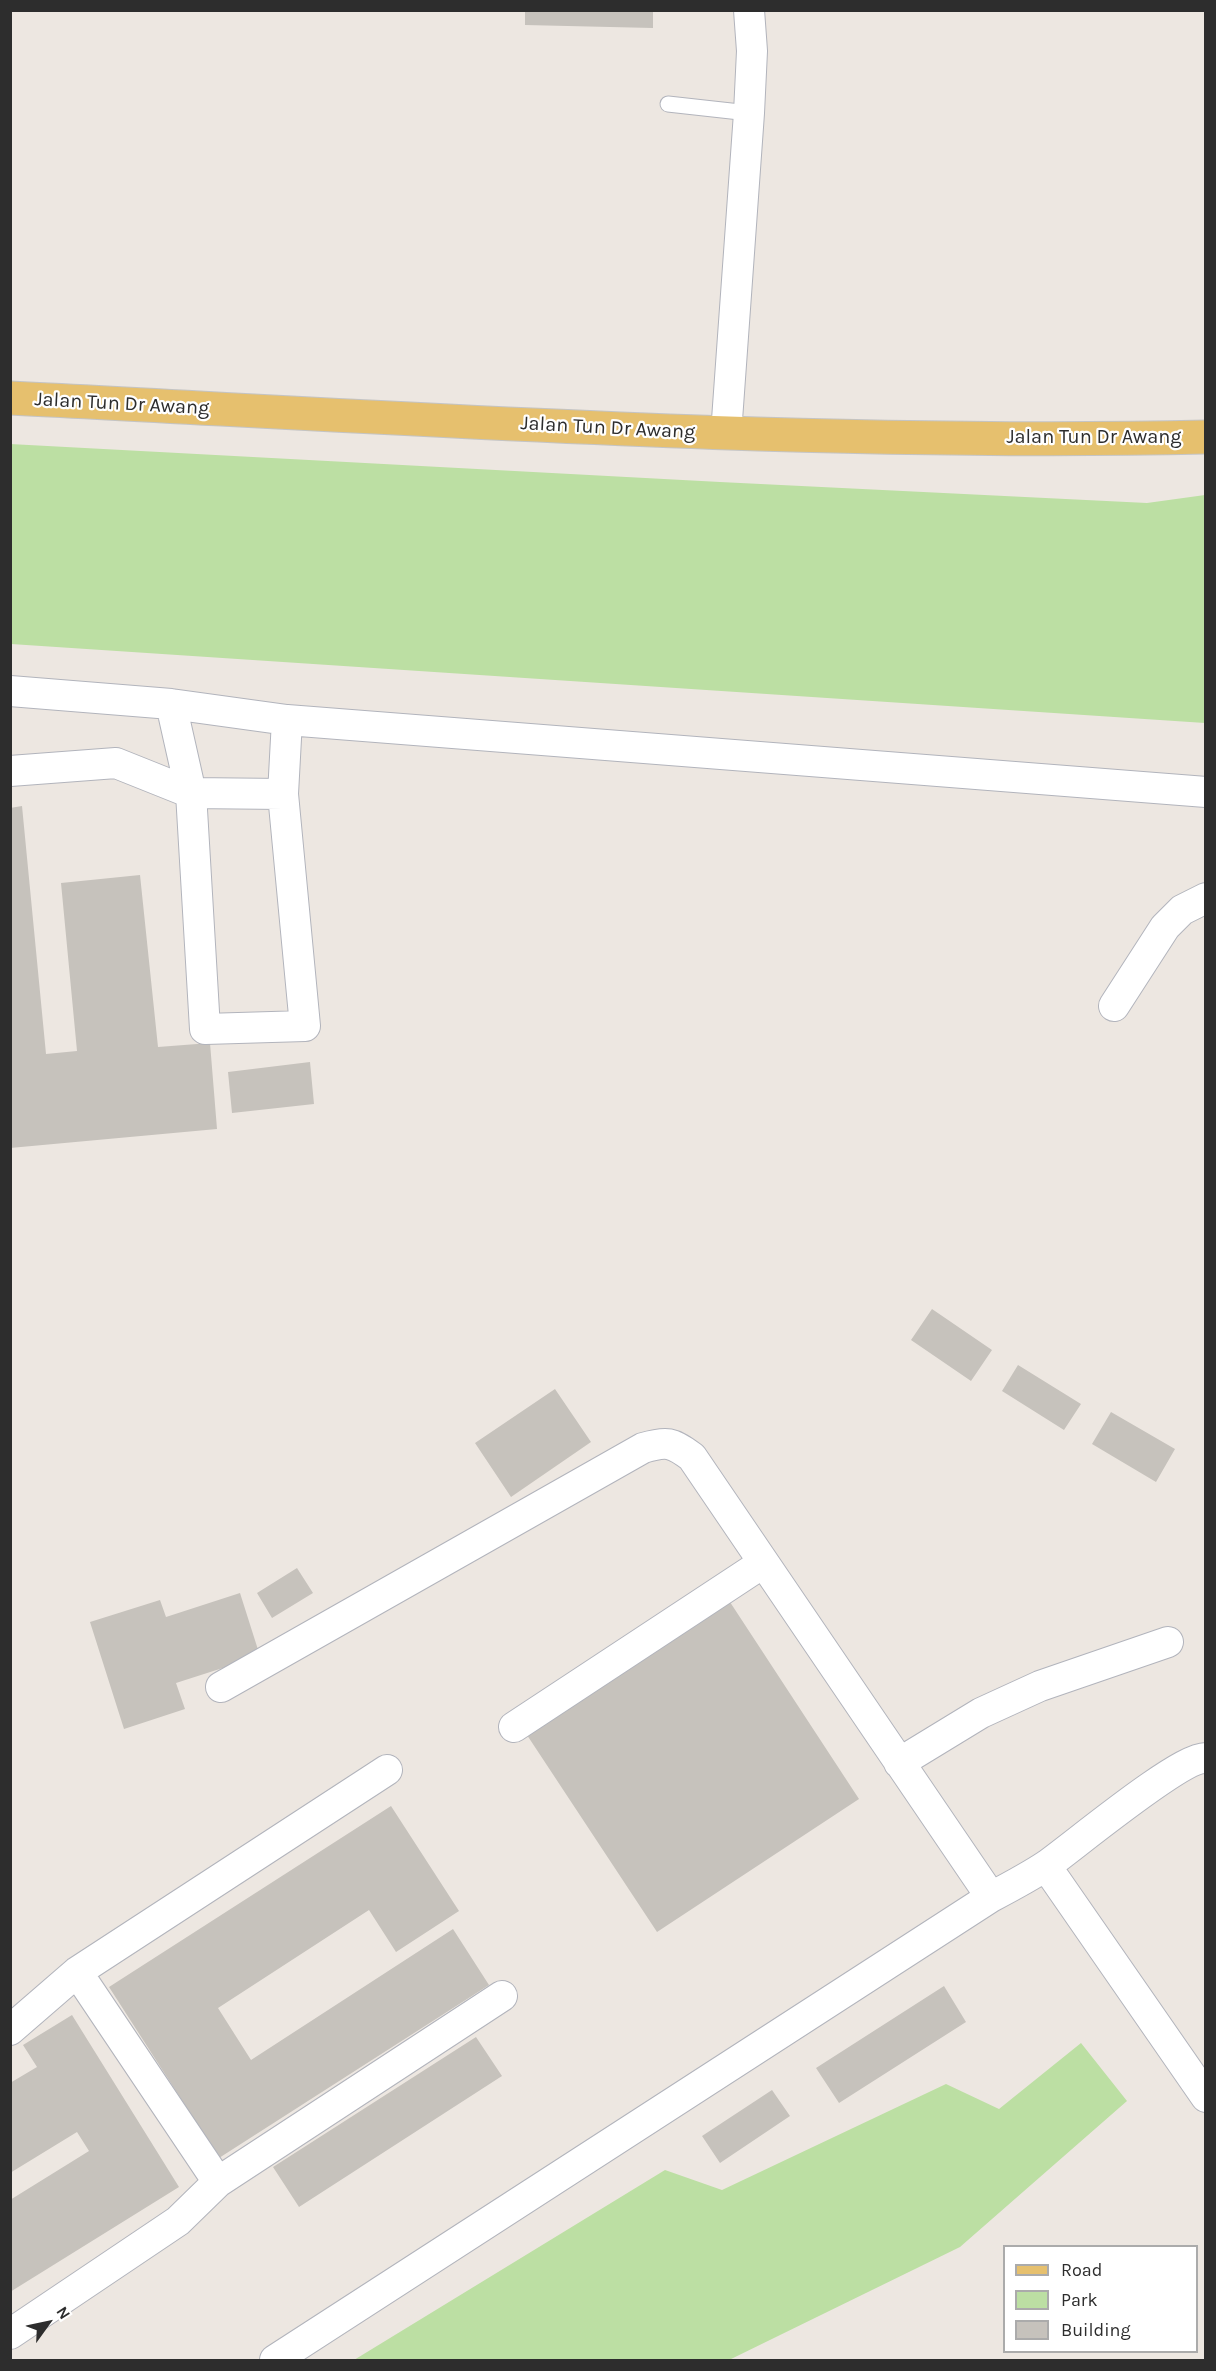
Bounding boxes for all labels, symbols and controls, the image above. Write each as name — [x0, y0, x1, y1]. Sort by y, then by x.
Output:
street label: Jalan Tun Dr Awang — [34, 387, 210, 421]
street label: Jalan Tun Dr Awang — [520, 411, 696, 445]
street label: Jalan Tun Dr Awang — [1006, 425, 1182, 449]
legend — [1003, 2245, 1198, 2353]
text: Road — [1061, 2259, 1102, 2281]
text: Park — [1061, 2289, 1098, 2311]
north arrow — [18, 2293, 78, 2353]
text: N — [52, 2303, 75, 2323]
text: Building — [1061, 2319, 1131, 2341]

